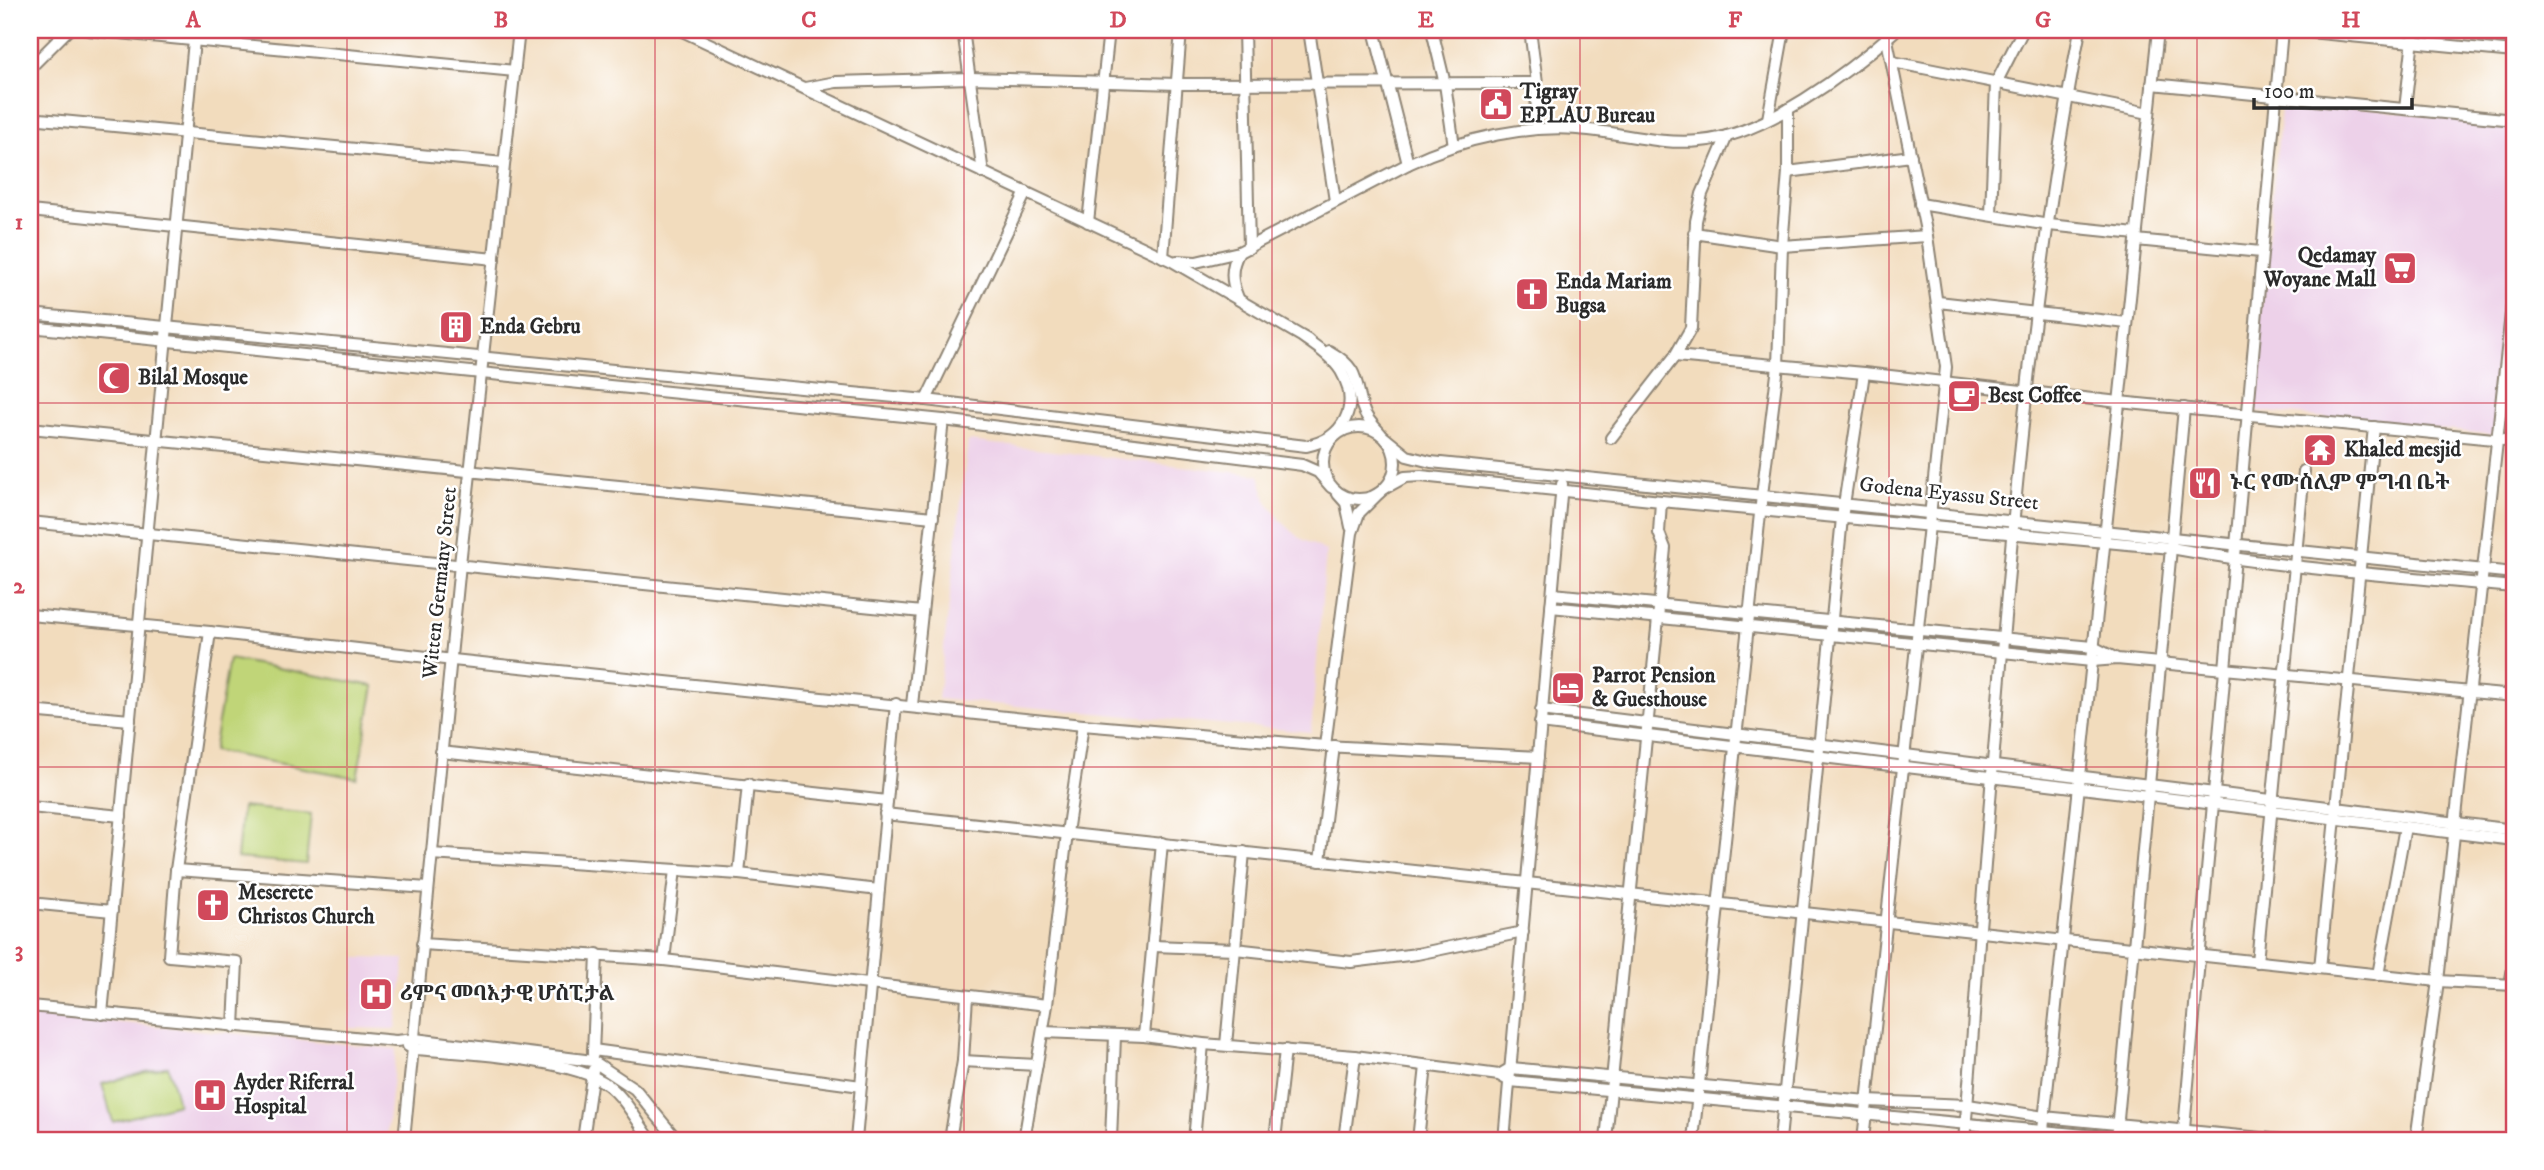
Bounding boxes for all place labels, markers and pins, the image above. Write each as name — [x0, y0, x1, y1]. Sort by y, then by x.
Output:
place label: Tigray EPLAU Bureau — [1519, 79, 1655, 129]
public building icon: Tigray EPLAU Bureau — [1477, 85, 1515, 123]
place label: Qedamay Woyane Mall — [2263, 243, 2377, 293]
supermarket icon: Qedamay Woyane Mall — [2381, 249, 2419, 287]
place label: Enda Mariam Bugsa — [1556, 269, 1672, 319]
church icon: Enda Mariam Bugsa — [1513, 275, 1551, 313]
building icon: Enda Gebru — [437, 308, 475, 346]
place label: Enda Gebru — [480, 314, 581, 340]
mosque icon: Bilal Mosque — [95, 359, 133, 397]
place label: Bilal Mosque — [138, 365, 248, 391]
cafe icon: Best Coffee — [1945, 377, 1983, 415]
place label: Best Coffee — [1988, 383, 2082, 409]
temple icon: Khaled mesjid — [2301, 431, 2339, 469]
place label: Khaled mesjid — [2344, 437, 2461, 464]
restaurant icon: ኑር የሙስሊም ምግብ ቤት — [2186, 464, 2224, 502]
place label: ኑር የሙስሊም ምግብ ቤት — [2230, 470, 2450, 496]
place label: Parrot Pension & Guesthouse — [1592, 663, 1716, 713]
hotel icon: Parrot Pension & Guesthouse — [1549, 669, 1587, 707]
place label: Meserete Christos Church — [238, 880, 375, 930]
church icon: Meserete Christos Church — [194, 886, 232, 924]
hospital icon: ሪምና መባእታዊ ሆስፒታል — [357, 975, 395, 1013]
place label: ሪምና መባእታዊ ሆስፒታል — [400, 981, 615, 1007]
place label: Ayder Riferral Hospital — [233, 1070, 355, 1120]
hospital icon: Ayder Riferral Hospital — [191, 1076, 229, 1114]

